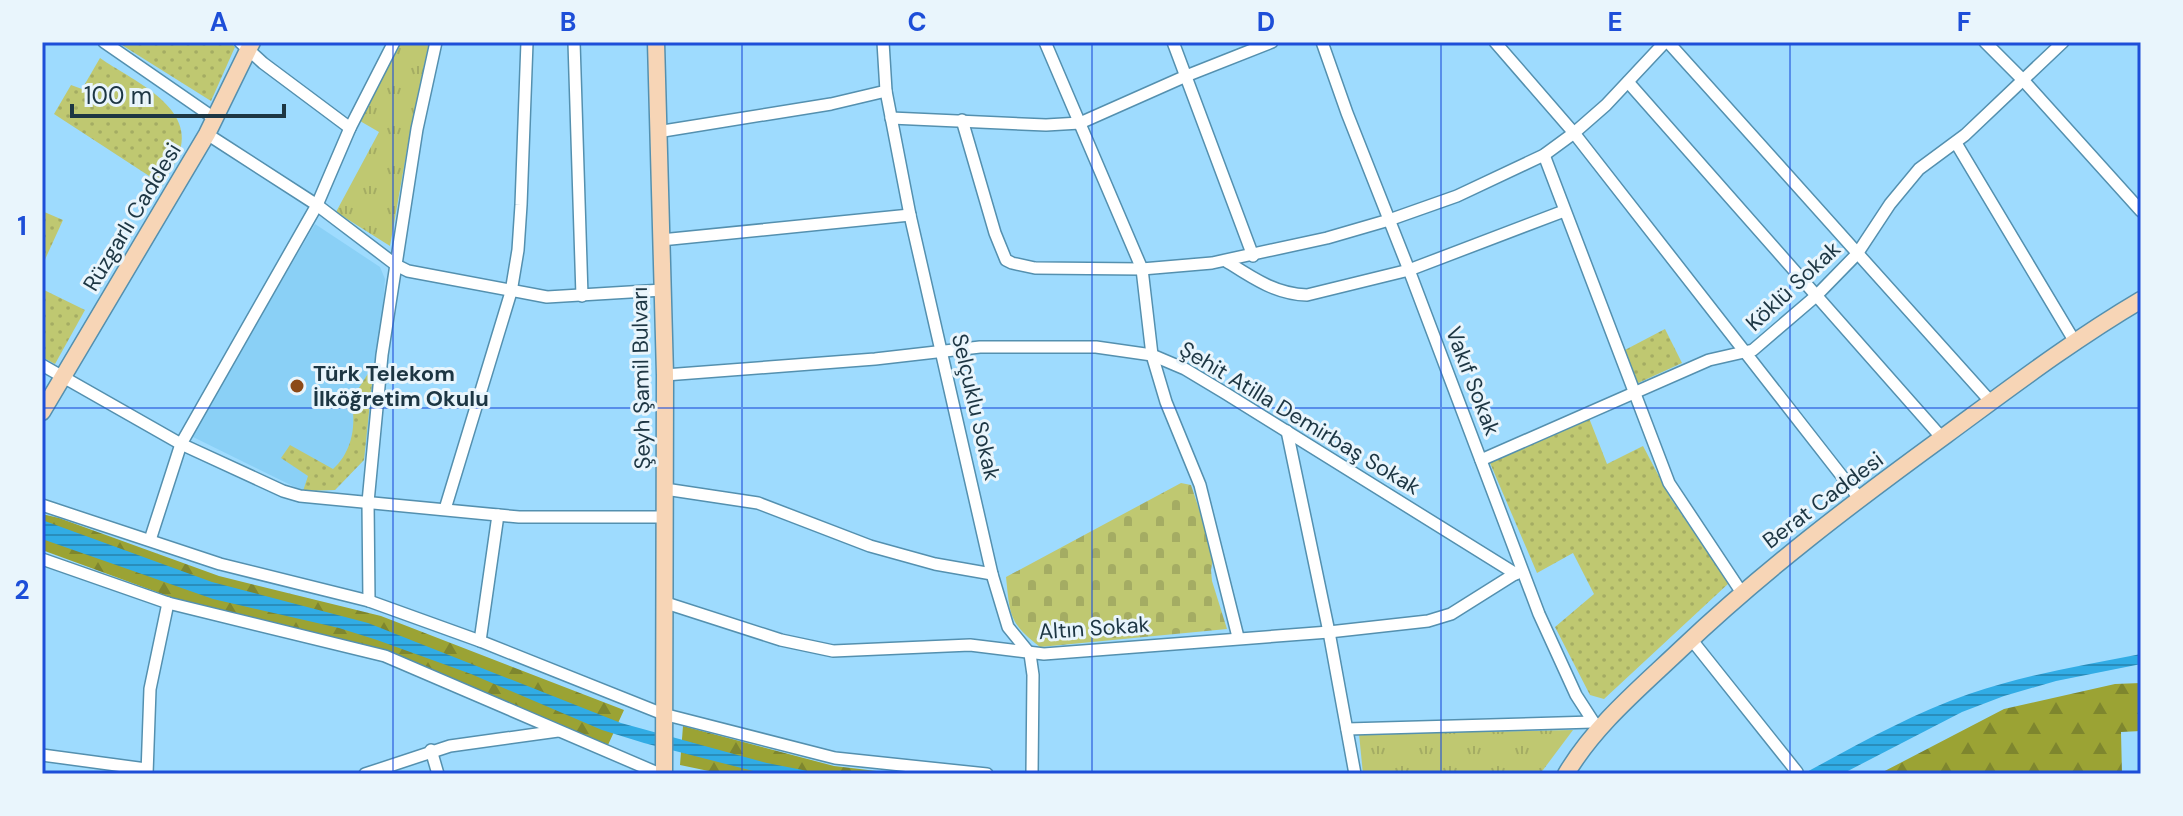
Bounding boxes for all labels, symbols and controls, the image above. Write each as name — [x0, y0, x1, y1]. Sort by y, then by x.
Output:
text: A — [210, 5, 228, 39]
text: B — [560, 5, 576, 39]
text: C — [907, 5, 927, 39]
text: D — [1257, 5, 1275, 39]
text: E — [1607, 5, 1623, 39]
text: F — [1957, 5, 1971, 39]
scale bar — [72, 68, 284, 118]
text: 100 m — [84, 80, 152, 111]
street label: Rüzgarlı Caddesi — [76, 138, 188, 296]
text: 1 — [17, 209, 27, 243]
street label: Köklü Sokak — [1739, 235, 1847, 337]
street label: Şeyh Şamil Bulvarı — [625, 286, 657, 470]
street label: Vakıf Sokak — [1439, 322, 1507, 440]
street label: Selçuklu Sokak — [945, 331, 1007, 483]
street label: Şehit Atilla Demirbaş Sokak — [1174, 334, 1426, 502]
place label: Türk Telekom İlköğretim Okulu — [313, 359, 489, 413]
marker: Türk Telekom İlköğretim Okulu — [288, 377, 306, 395]
street label: Berat Caddesi — [1757, 445, 1889, 555]
text: 2 — [14, 573, 30, 607]
street label: Altın Sokak — [1037, 610, 1151, 646]

